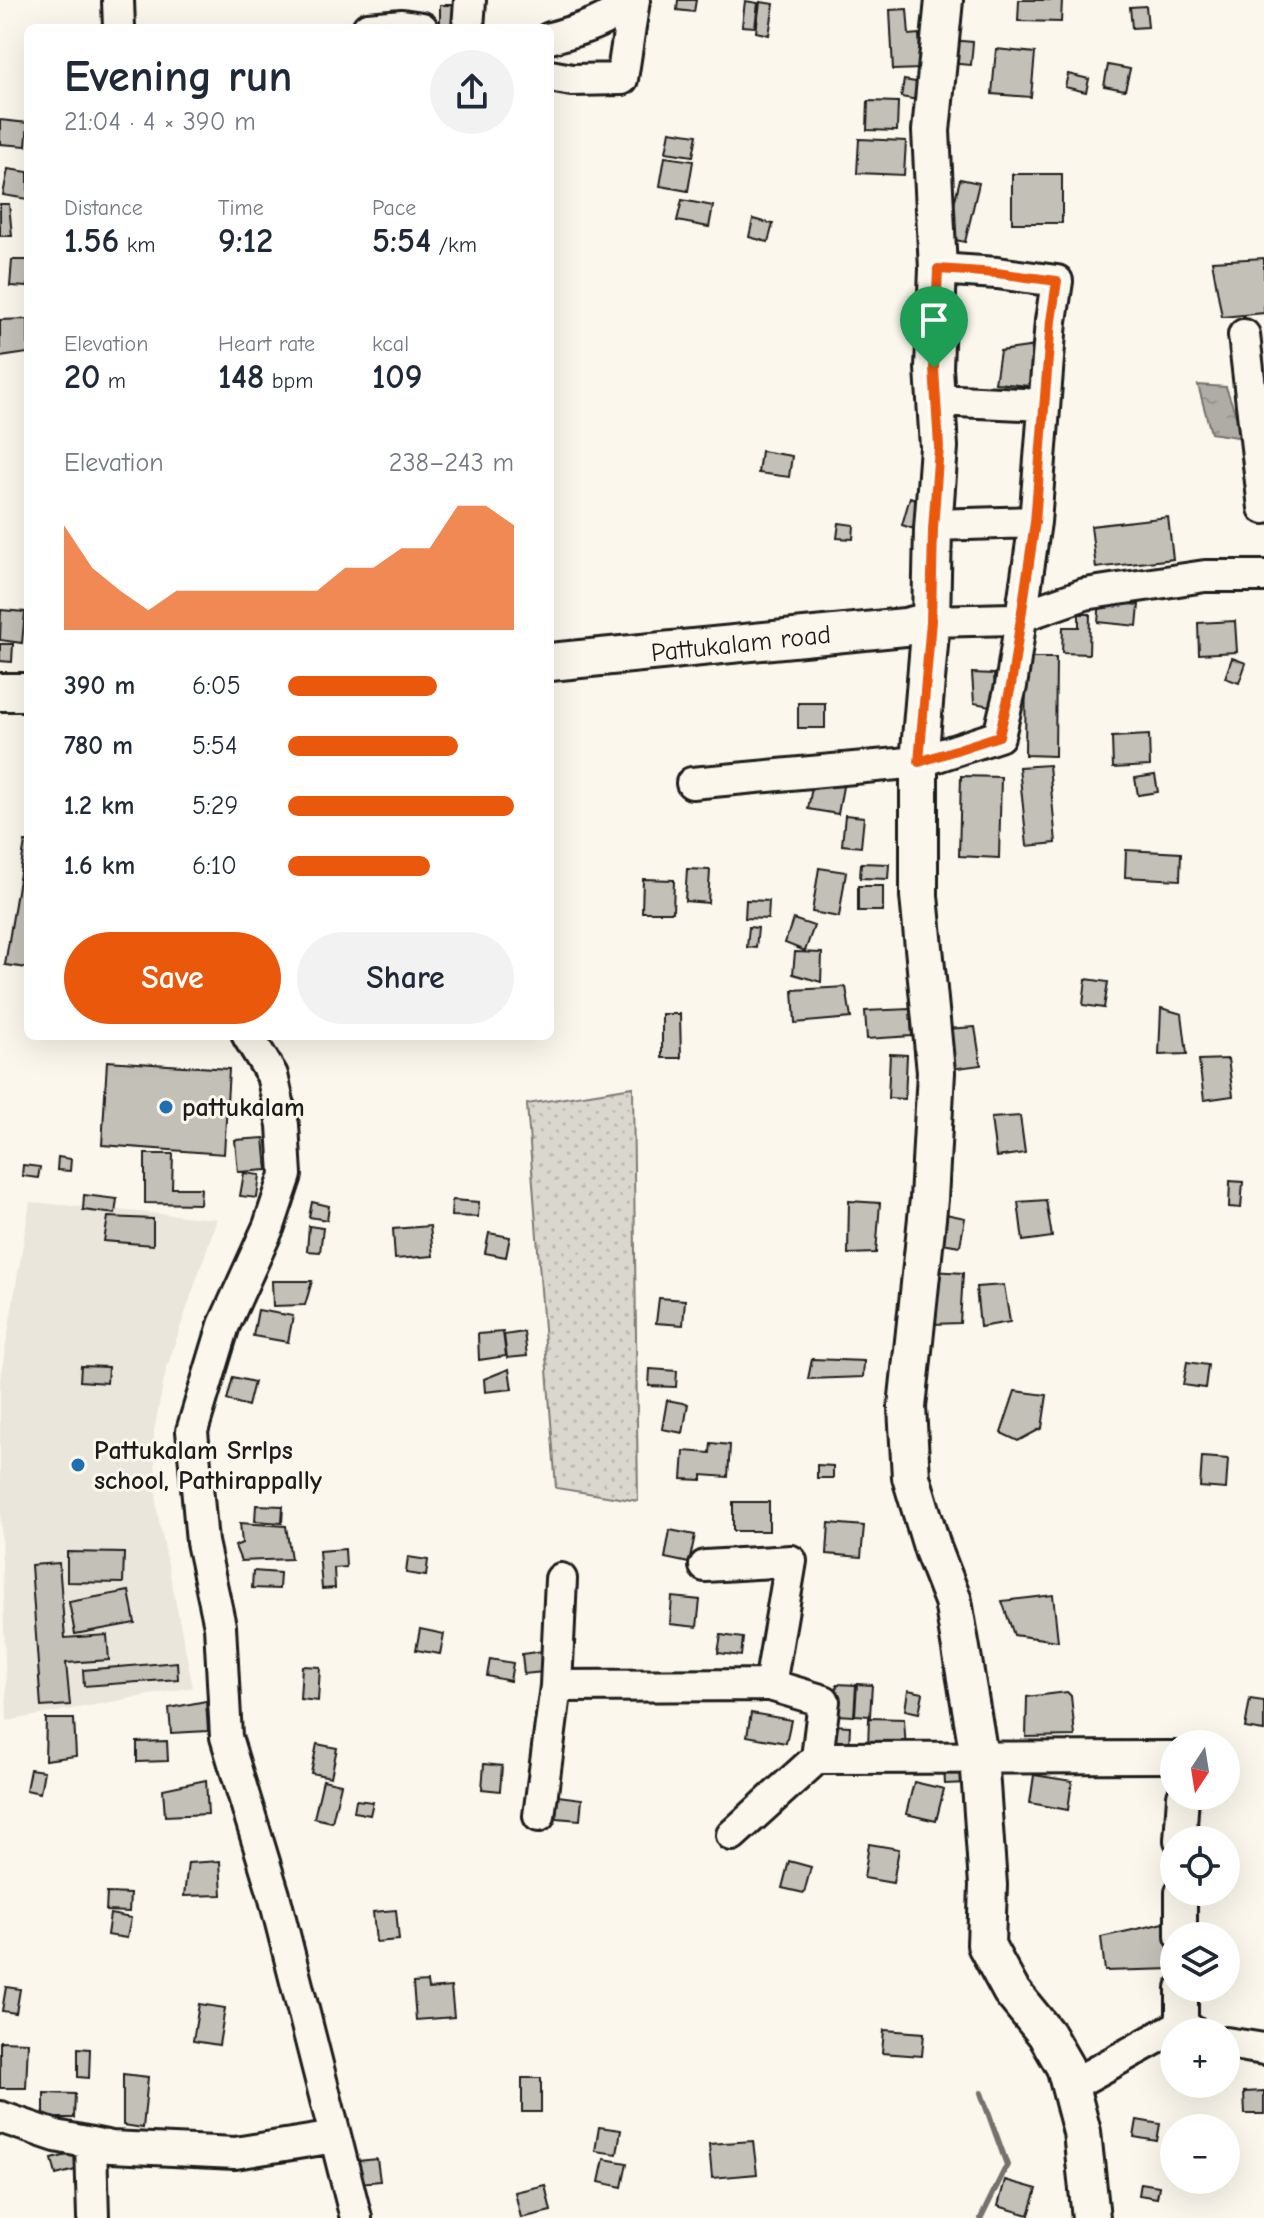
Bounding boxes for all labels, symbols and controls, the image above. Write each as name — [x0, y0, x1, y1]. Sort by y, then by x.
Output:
button: share — [430, 50, 514, 134]
text: Evening run — [64, 51, 292, 102]
text: 21:04 · 4 × 390 m — [64, 107, 256, 137]
text: Distance — [64, 195, 143, 221]
text: Time — [218, 195, 264, 221]
text: Pace — [372, 195, 416, 221]
text: 1.56 — [64, 221, 119, 261]
text: 9:12 — [218, 221, 273, 261]
text: 5:54 — [372, 221, 431, 261]
text: km — [119, 232, 156, 258]
text: /km — [431, 232, 477, 258]
pin — [900, 286, 968, 368]
icon: arrive — [912, 298, 956, 342]
text: Elevation — [64, 331, 148, 357]
text: Heart rate — [218, 331, 315, 357]
text: kcal — [372, 331, 409, 357]
text: 20 — [64, 357, 100, 397]
text: 148 — [218, 357, 264, 397]
text: 109 — [372, 357, 423, 397]
text: m — [100, 368, 126, 394]
text: bpm — [264, 368, 313, 394]
text: Elevation — [64, 448, 164, 478]
text: 238–243 m — [389, 448, 514, 478]
street label: Pattukalam road — [650, 620, 832, 668]
text: 390 m — [64, 671, 135, 701]
text: 6:05 — [192, 671, 241, 701]
text: 780 m — [64, 731, 133, 761]
text: 5:54 — [192, 731, 237, 761]
text: 1.2 km — [64, 791, 135, 821]
text: 5:29 — [192, 791, 238, 821]
text: 1.6 km — [64, 851, 135, 881]
text: 6:10 — [192, 851, 237, 881]
button: Save — [64, 932, 281, 1024]
button: Share — [297, 932, 514, 1024]
place label: pattukalam — [182, 1093, 305, 1123]
marker: pattukalam — [157, 1098, 175, 1116]
place label: Pattukalam Srrlps school, Pathirappally — [94, 1436, 322, 1496]
marker: Pattukalam Srrlps school, Pathirappally — [69, 1456, 87, 1474]
north arrow — [1160, 1730, 1240, 1810]
map controls — [1160, 1730, 1240, 2194]
button: locate — [1160, 1826, 1240, 1906]
button: layers — [1160, 1922, 1240, 2002]
button: + — [1160, 2018, 1240, 2098]
button: − — [1160, 2114, 1240, 2194]

